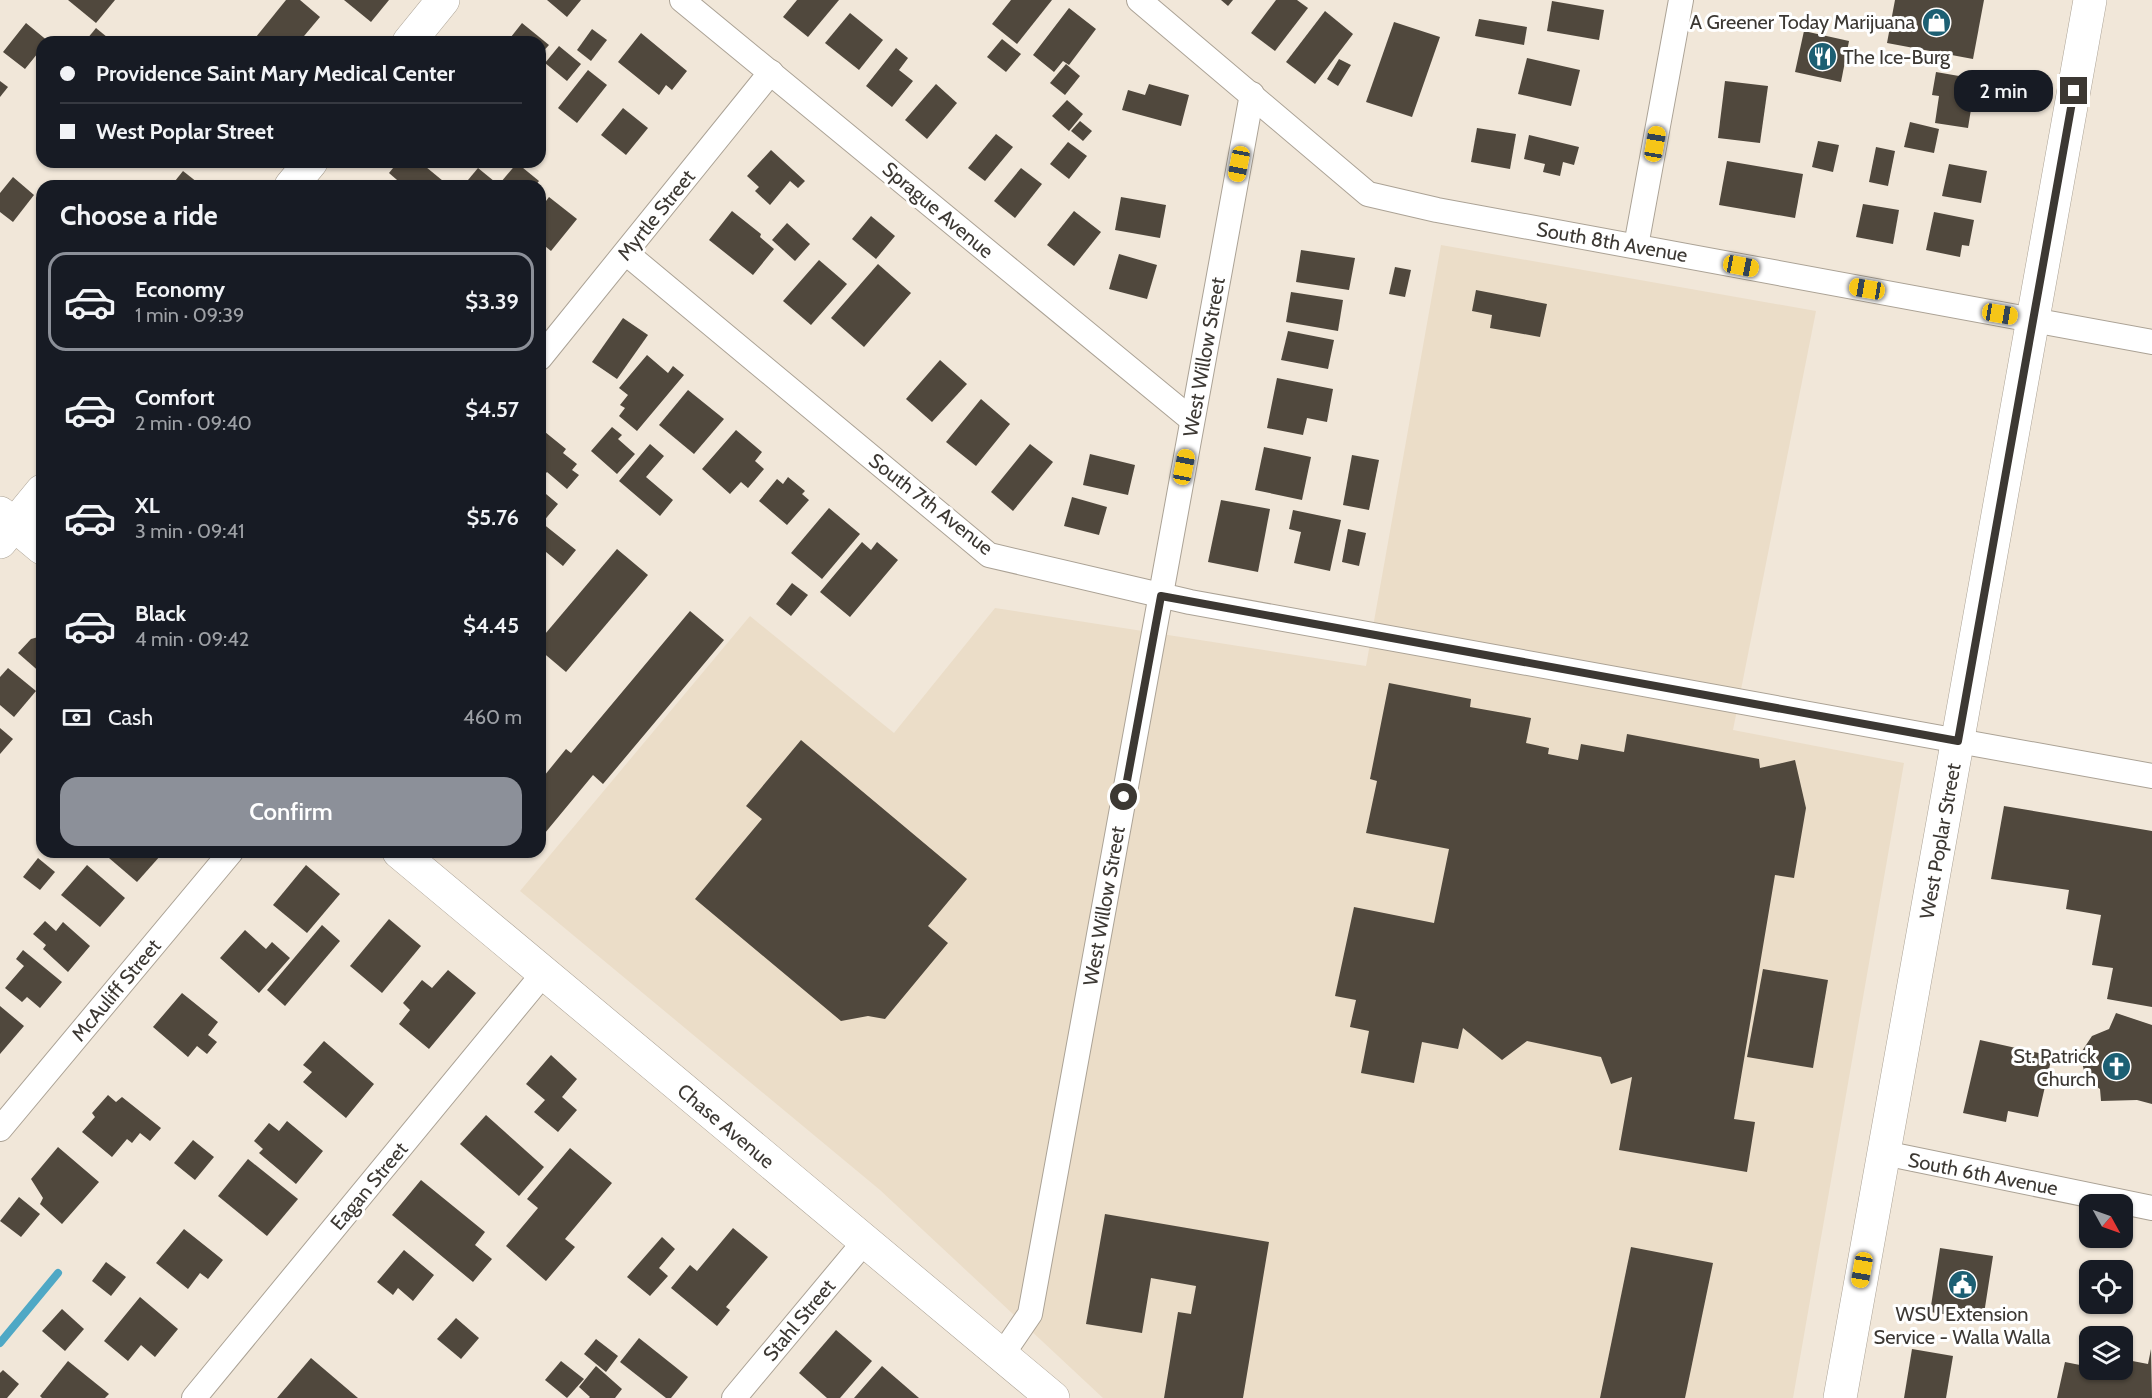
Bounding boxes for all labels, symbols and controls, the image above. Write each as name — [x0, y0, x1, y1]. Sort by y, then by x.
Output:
shop icon: A Greener Today Marijuana — [1920, 6, 1952, 38]
place label: A Greener Today Marijuana — [1690, 10, 1915, 34]
restaurant icon: The Ice-Burg — [1806, 41, 1838, 73]
place label: The Ice-Burg — [1843, 45, 1951, 69]
text: Providence Saint Mary Medical Center — [96, 60, 455, 87]
callout: 2 min — [1954, 70, 2053, 112]
route end — [2060, 77, 2087, 104]
text: 2 min — [1979, 79, 2028, 103]
text: West Poplar Street — [96, 118, 274, 145]
car — [1643, 125, 1667, 163]
car — [1227, 145, 1251, 183]
street label: Sprague Avenue — [878, 157, 998, 263]
street label: Myrtle Street — [612, 165, 700, 265]
text: Choose a ride — [60, 199, 218, 232]
street label: South 8th Avenue — [1535, 217, 1689, 267]
car — [1722, 254, 1760, 278]
icon: car — [63, 275, 117, 329]
street label: West Willow Street — [1178, 275, 1230, 439]
text: Economy — [135, 276, 225, 303]
car — [1848, 277, 1886, 301]
text: $3.39 — [465, 288, 519, 315]
car — [1981, 302, 2019, 326]
text: 1 min · 09:39 — [135, 303, 244, 327]
icon: car — [63, 383, 117, 437]
text: Comfort — [135, 384, 214, 411]
text: $4.57 — [465, 396, 519, 423]
text: 2 min · 09:40 — [135, 411, 252, 435]
street label: South 7th Avenue — [864, 448, 998, 560]
car — [1172, 448, 1196, 486]
icon: car — [63, 491, 117, 545]
text: XL — [135, 492, 160, 519]
text: $5.76 — [467, 504, 519, 531]
text: 3 min · 09:41 — [135, 519, 245, 543]
icon: car — [63, 599, 117, 653]
text: Black — [135, 600, 186, 627]
text: $4.45 — [463, 612, 519, 639]
text: 4 min · 09:42 — [135, 627, 249, 651]
icon: cash — [60, 701, 93, 734]
text: Cash — [108, 704, 153, 731]
text: 460 m — [463, 705, 522, 729]
street label: West Poplar Street — [1914, 761, 1966, 921]
button: Confirm — [60, 777, 522, 846]
route start — [1110, 783, 1137, 810]
street label: West Willow Street — [1078, 824, 1130, 988]
street label: McAuliff Street — [66, 934, 166, 1046]
place label: St. Patrick Church — [2013, 1044, 2096, 1091]
church icon: St. Patrick Church — [2101, 1051, 2133, 1083]
street label: Chase Avenue — [673, 1078, 779, 1174]
street label: Eagan Street — [325, 1137, 413, 1235]
street label: South 6th Avenue — [1906, 1148, 2060, 1200]
north arrow — [2079, 1194, 2133, 1248]
map controls — [2079, 1194, 2133, 1380]
car — [1850, 1251, 1874, 1289]
button: locate — [2079, 1260, 2133, 1314]
public building icon: WSU Extension Service - Walla Walla — [1946, 1268, 1978, 1300]
street label: Stahl Street — [758, 1274, 840, 1366]
place label: WSU Extension Service - Walla Walla — [1874, 1302, 2051, 1349]
button: layers — [2079, 1326, 2133, 1380]

